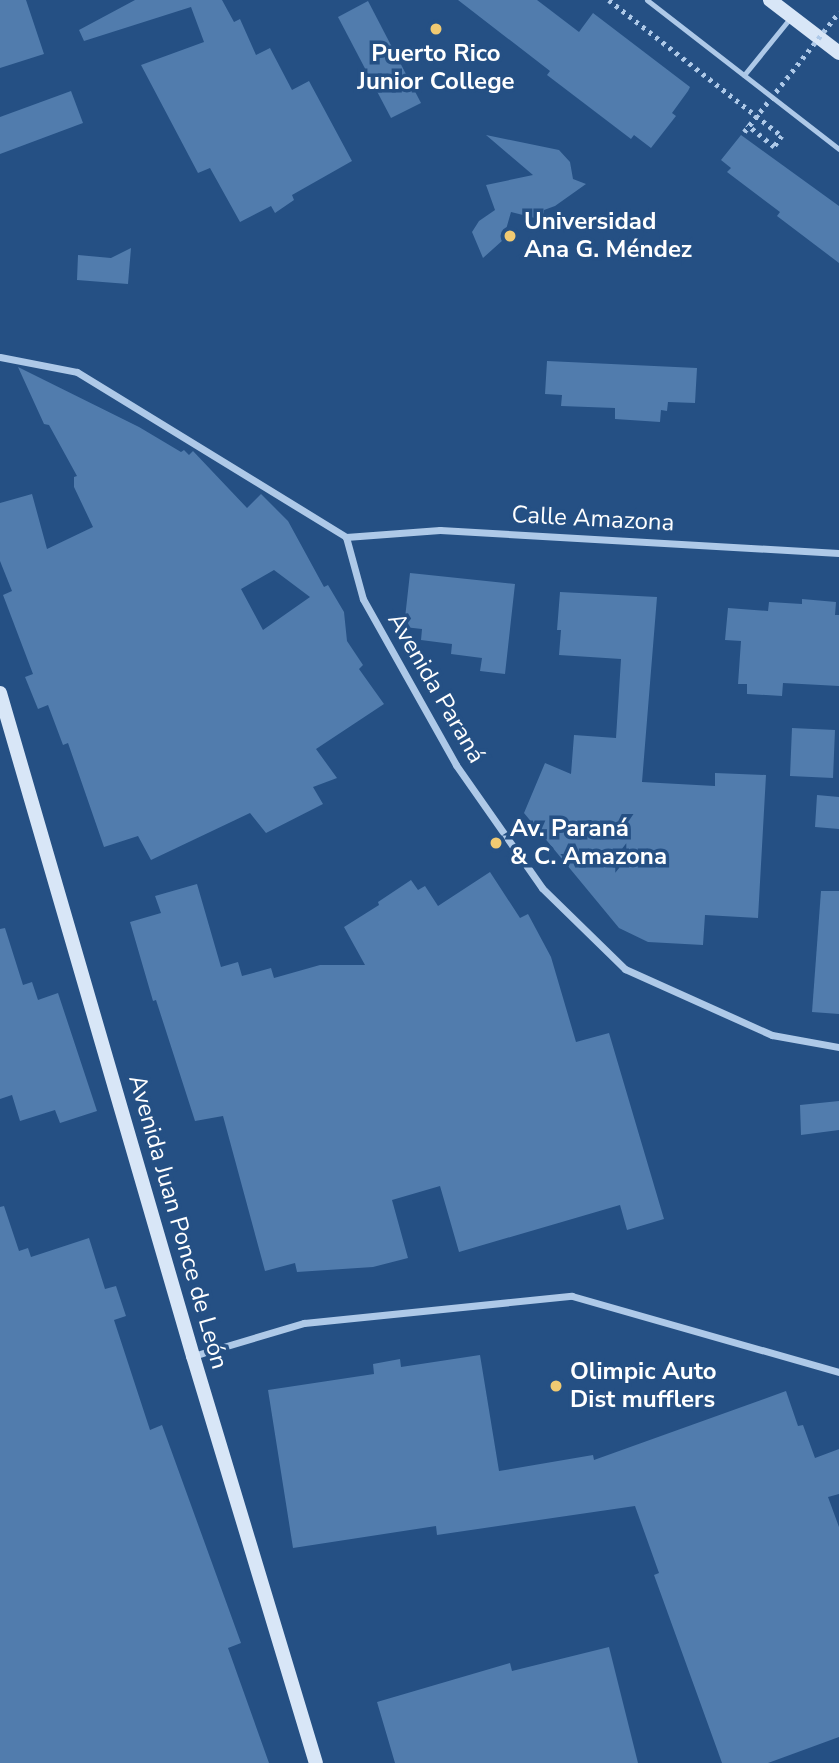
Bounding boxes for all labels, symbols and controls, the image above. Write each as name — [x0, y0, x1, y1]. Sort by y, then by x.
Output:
marker: Puerto Rico Junior College — [428, 21, 444, 37]
place label: Puerto Rico Junior College — [357, 40, 515, 96]
place label: Universidad Ana G. Méndez — [524, 208, 692, 264]
marker: Universidad Ana G. Méndez — [502, 228, 518, 244]
street label: Calle Amazona — [511, 500, 675, 538]
street label: Avenida Paraná — [381, 608, 491, 768]
place label: Av. Paraná & C. Amazona — [510, 815, 667, 871]
marker: Av. Paraná & C. Amazona — [488, 835, 504, 851]
street label: Avenida Juan Ponce de León — [122, 1072, 234, 1372]
place label: Olimpic Auto Dist mufflers — [570, 1358, 717, 1414]
marker: Olimpic Auto Dist mufflers — [548, 1378, 564, 1394]

